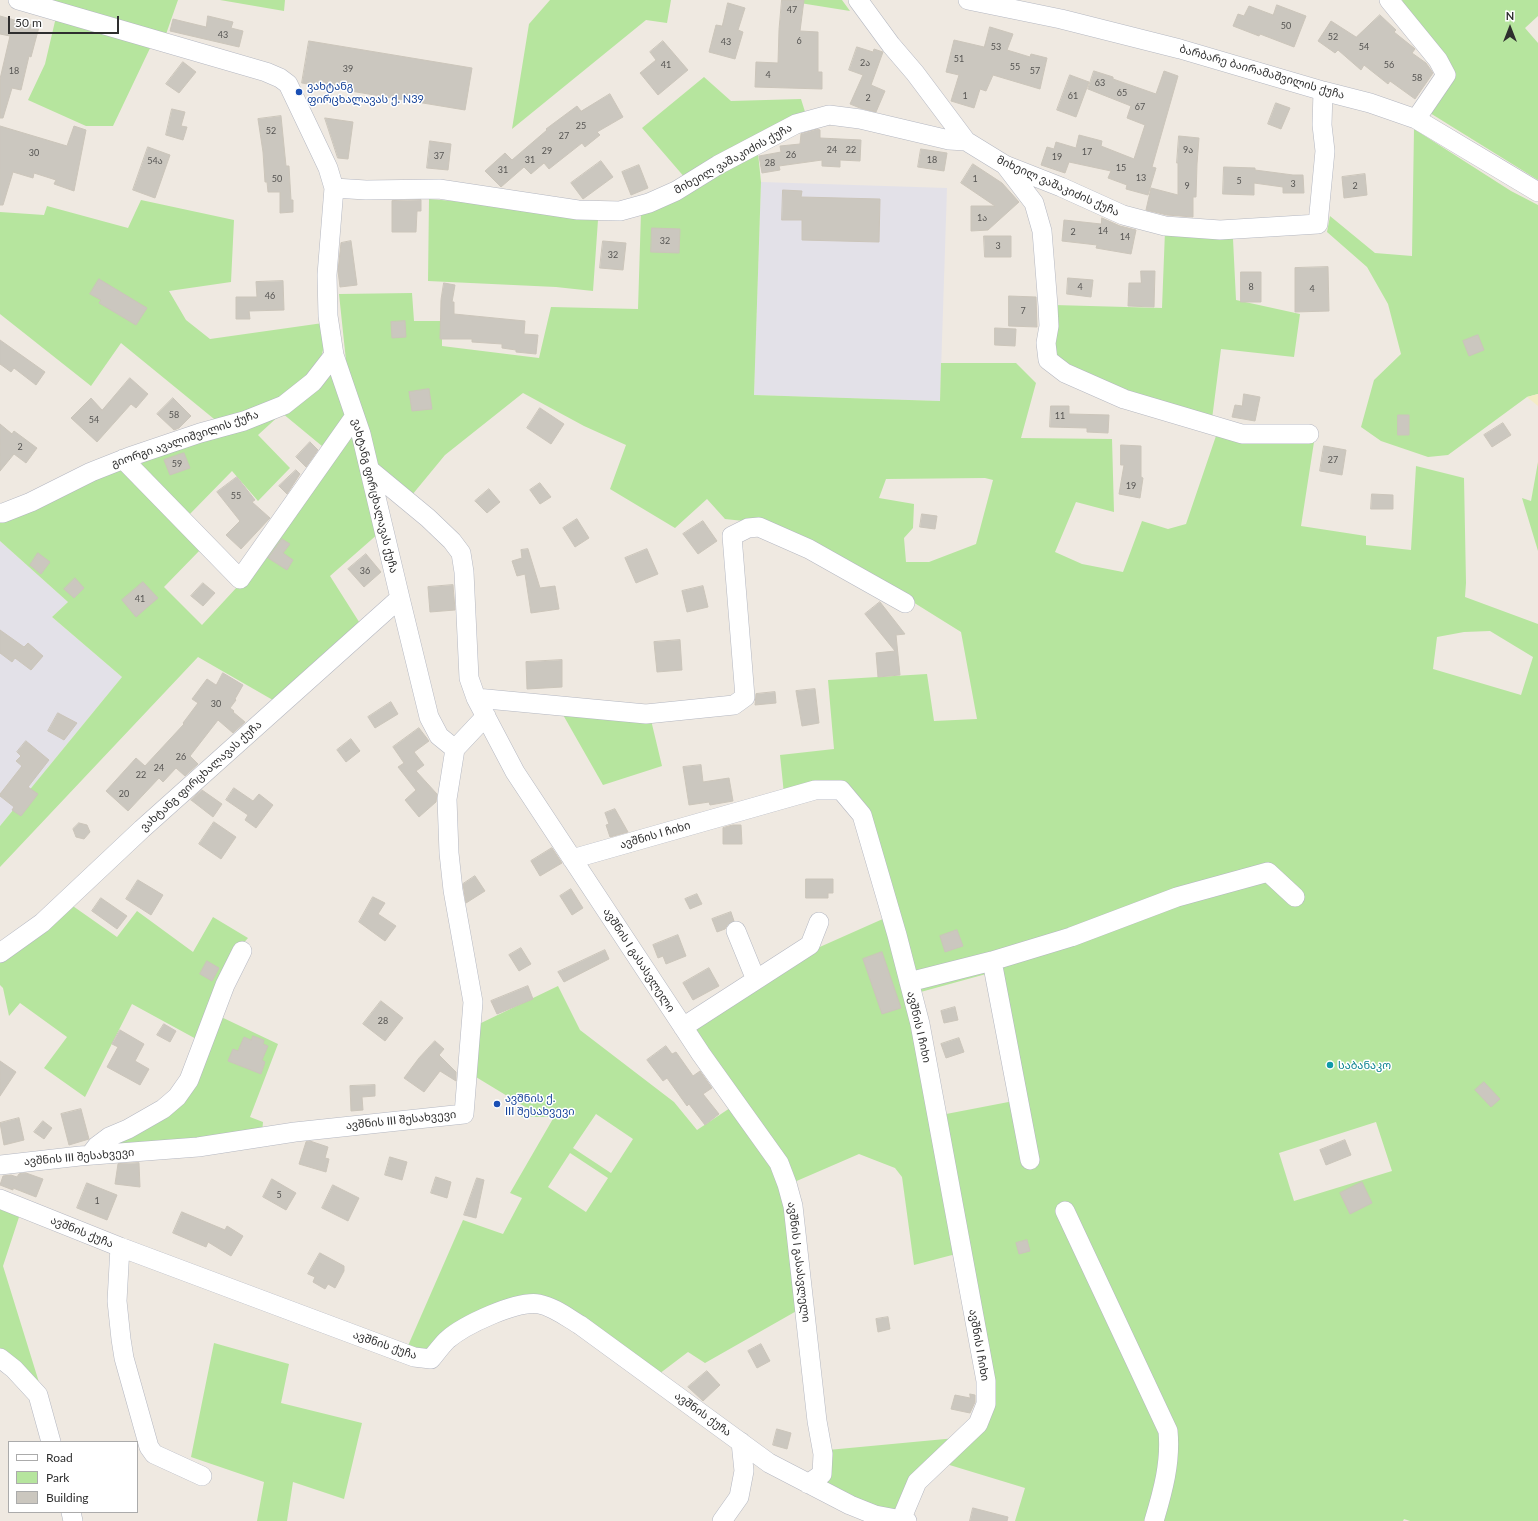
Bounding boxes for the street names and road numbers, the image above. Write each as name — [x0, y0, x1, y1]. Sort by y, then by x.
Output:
street label: ბარბარე ბაირამაშვილის ქუჩა — [1178, 42, 1346, 102]
street label: მიხეილ ვაშაკიძის ქუჩა — [672, 121, 794, 197]
street label: მიხეილ ვაშაკიძის ქუჩა — [995, 153, 1121, 219]
street label: გიორგი ავალიშვილის ქუჩა — [110, 408, 260, 470]
street label: ვახტანგ ფირცხალავას ქუჩა — [349, 417, 401, 575]
street label: ვახტანგ ფირცხალავას ქუჩა — [138, 718, 264, 834]
street label: ავშნის I ჩიხი — [618, 819, 692, 851]
street label: ავშნის I გასასვლელი — [600, 905, 678, 1015]
street label: ავშნის I ჩიხი — [904, 990, 934, 1064]
street label: ავშნის III შესახვევი — [345, 1108, 457, 1132]
street label: ავშნის III შესახვევი — [23, 1146, 135, 1168]
street label: ავშნის I გასასვლელი — [785, 1201, 813, 1323]
street label: ავშნის ქუჩა — [49, 1213, 115, 1251]
street label: ავშნის I ჩიხი — [966, 1308, 992, 1382]
street label: ავშნის ქუჩა — [351, 1328, 419, 1362]
street label: ავშნის ქუჩა — [672, 1389, 734, 1439]

